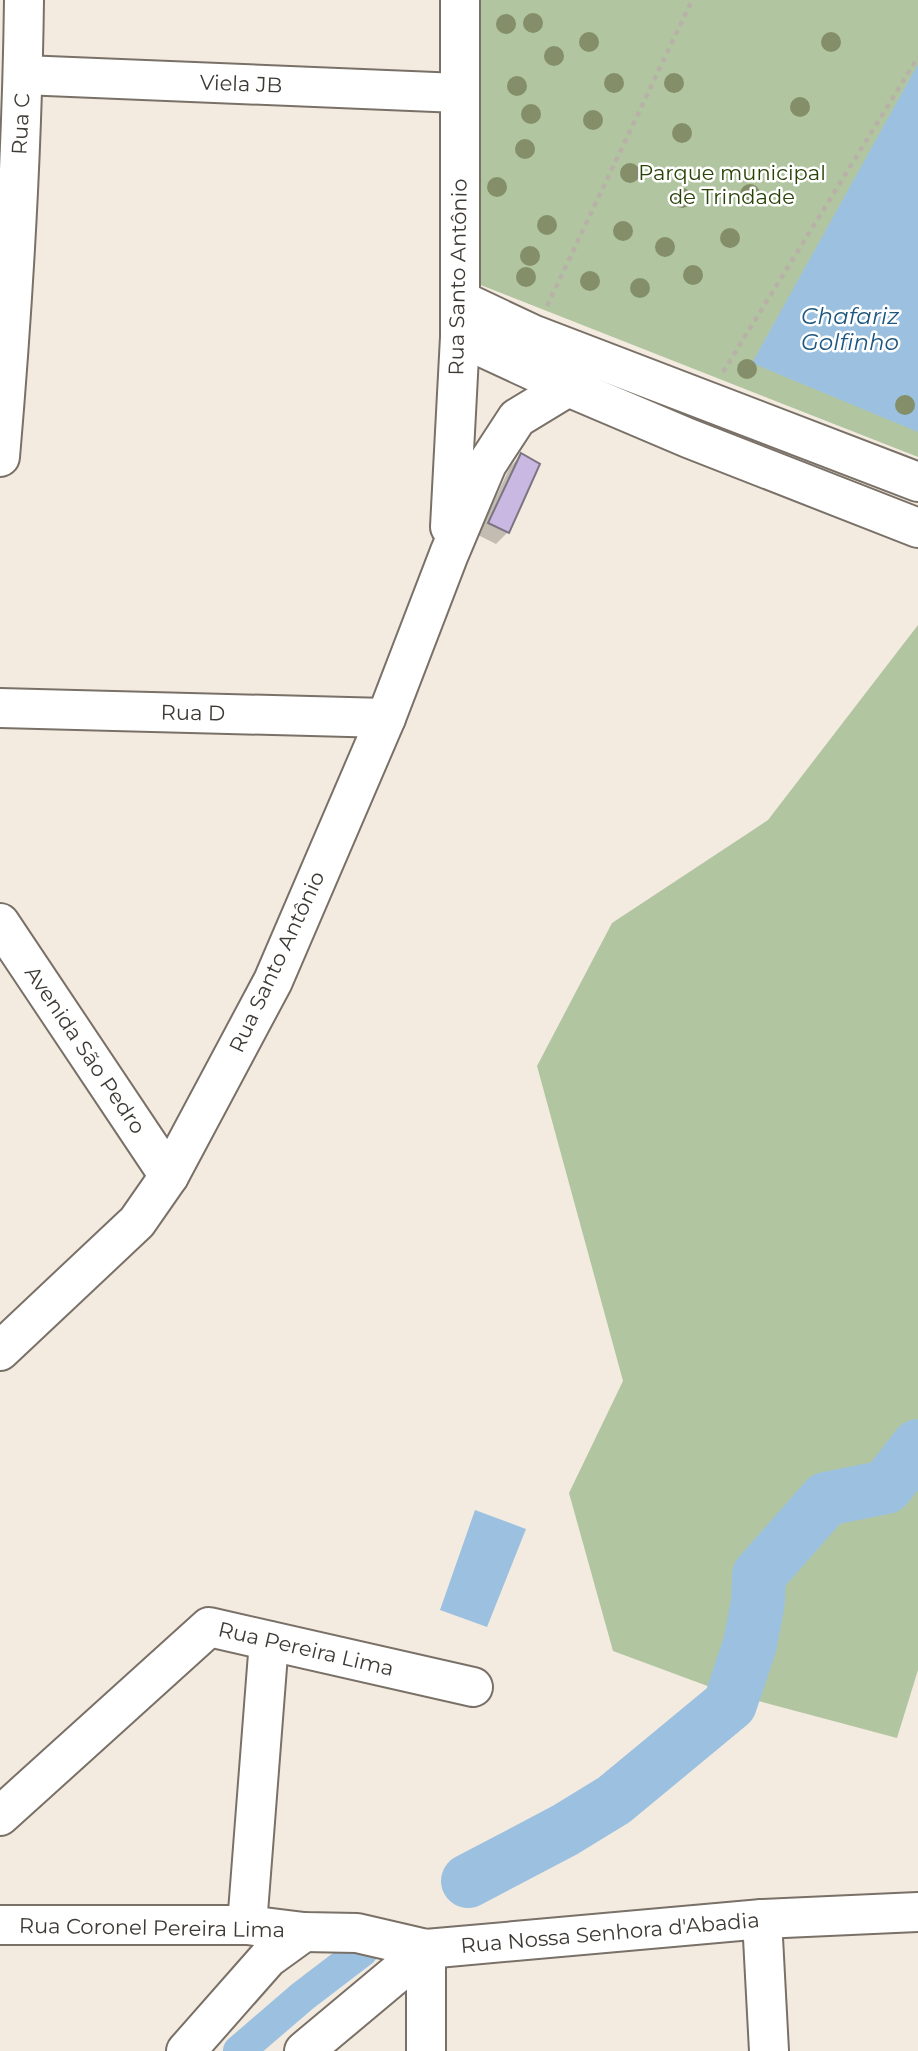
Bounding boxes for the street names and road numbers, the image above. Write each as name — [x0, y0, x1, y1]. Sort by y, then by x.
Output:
street label: Viela JB — [199, 70, 283, 97]
street label: Rua C — [6, 92, 35, 156]
street label: Rua Santo Antônio — [443, 178, 472, 376]
street label: Rua D — [161, 699, 225, 726]
street label: Rua Santo Antônio — [224, 867, 330, 1056]
street label: Avenida São Pedro — [20, 961, 151, 1138]
street label: Rua Pereira Lima — [216, 1616, 396, 1681]
street label: Rua Nossa Senhora d'Abadia — [459, 1907, 760, 1958]
street label: Rua Coronel Pereira Lima — [19, 1913, 285, 1942]

